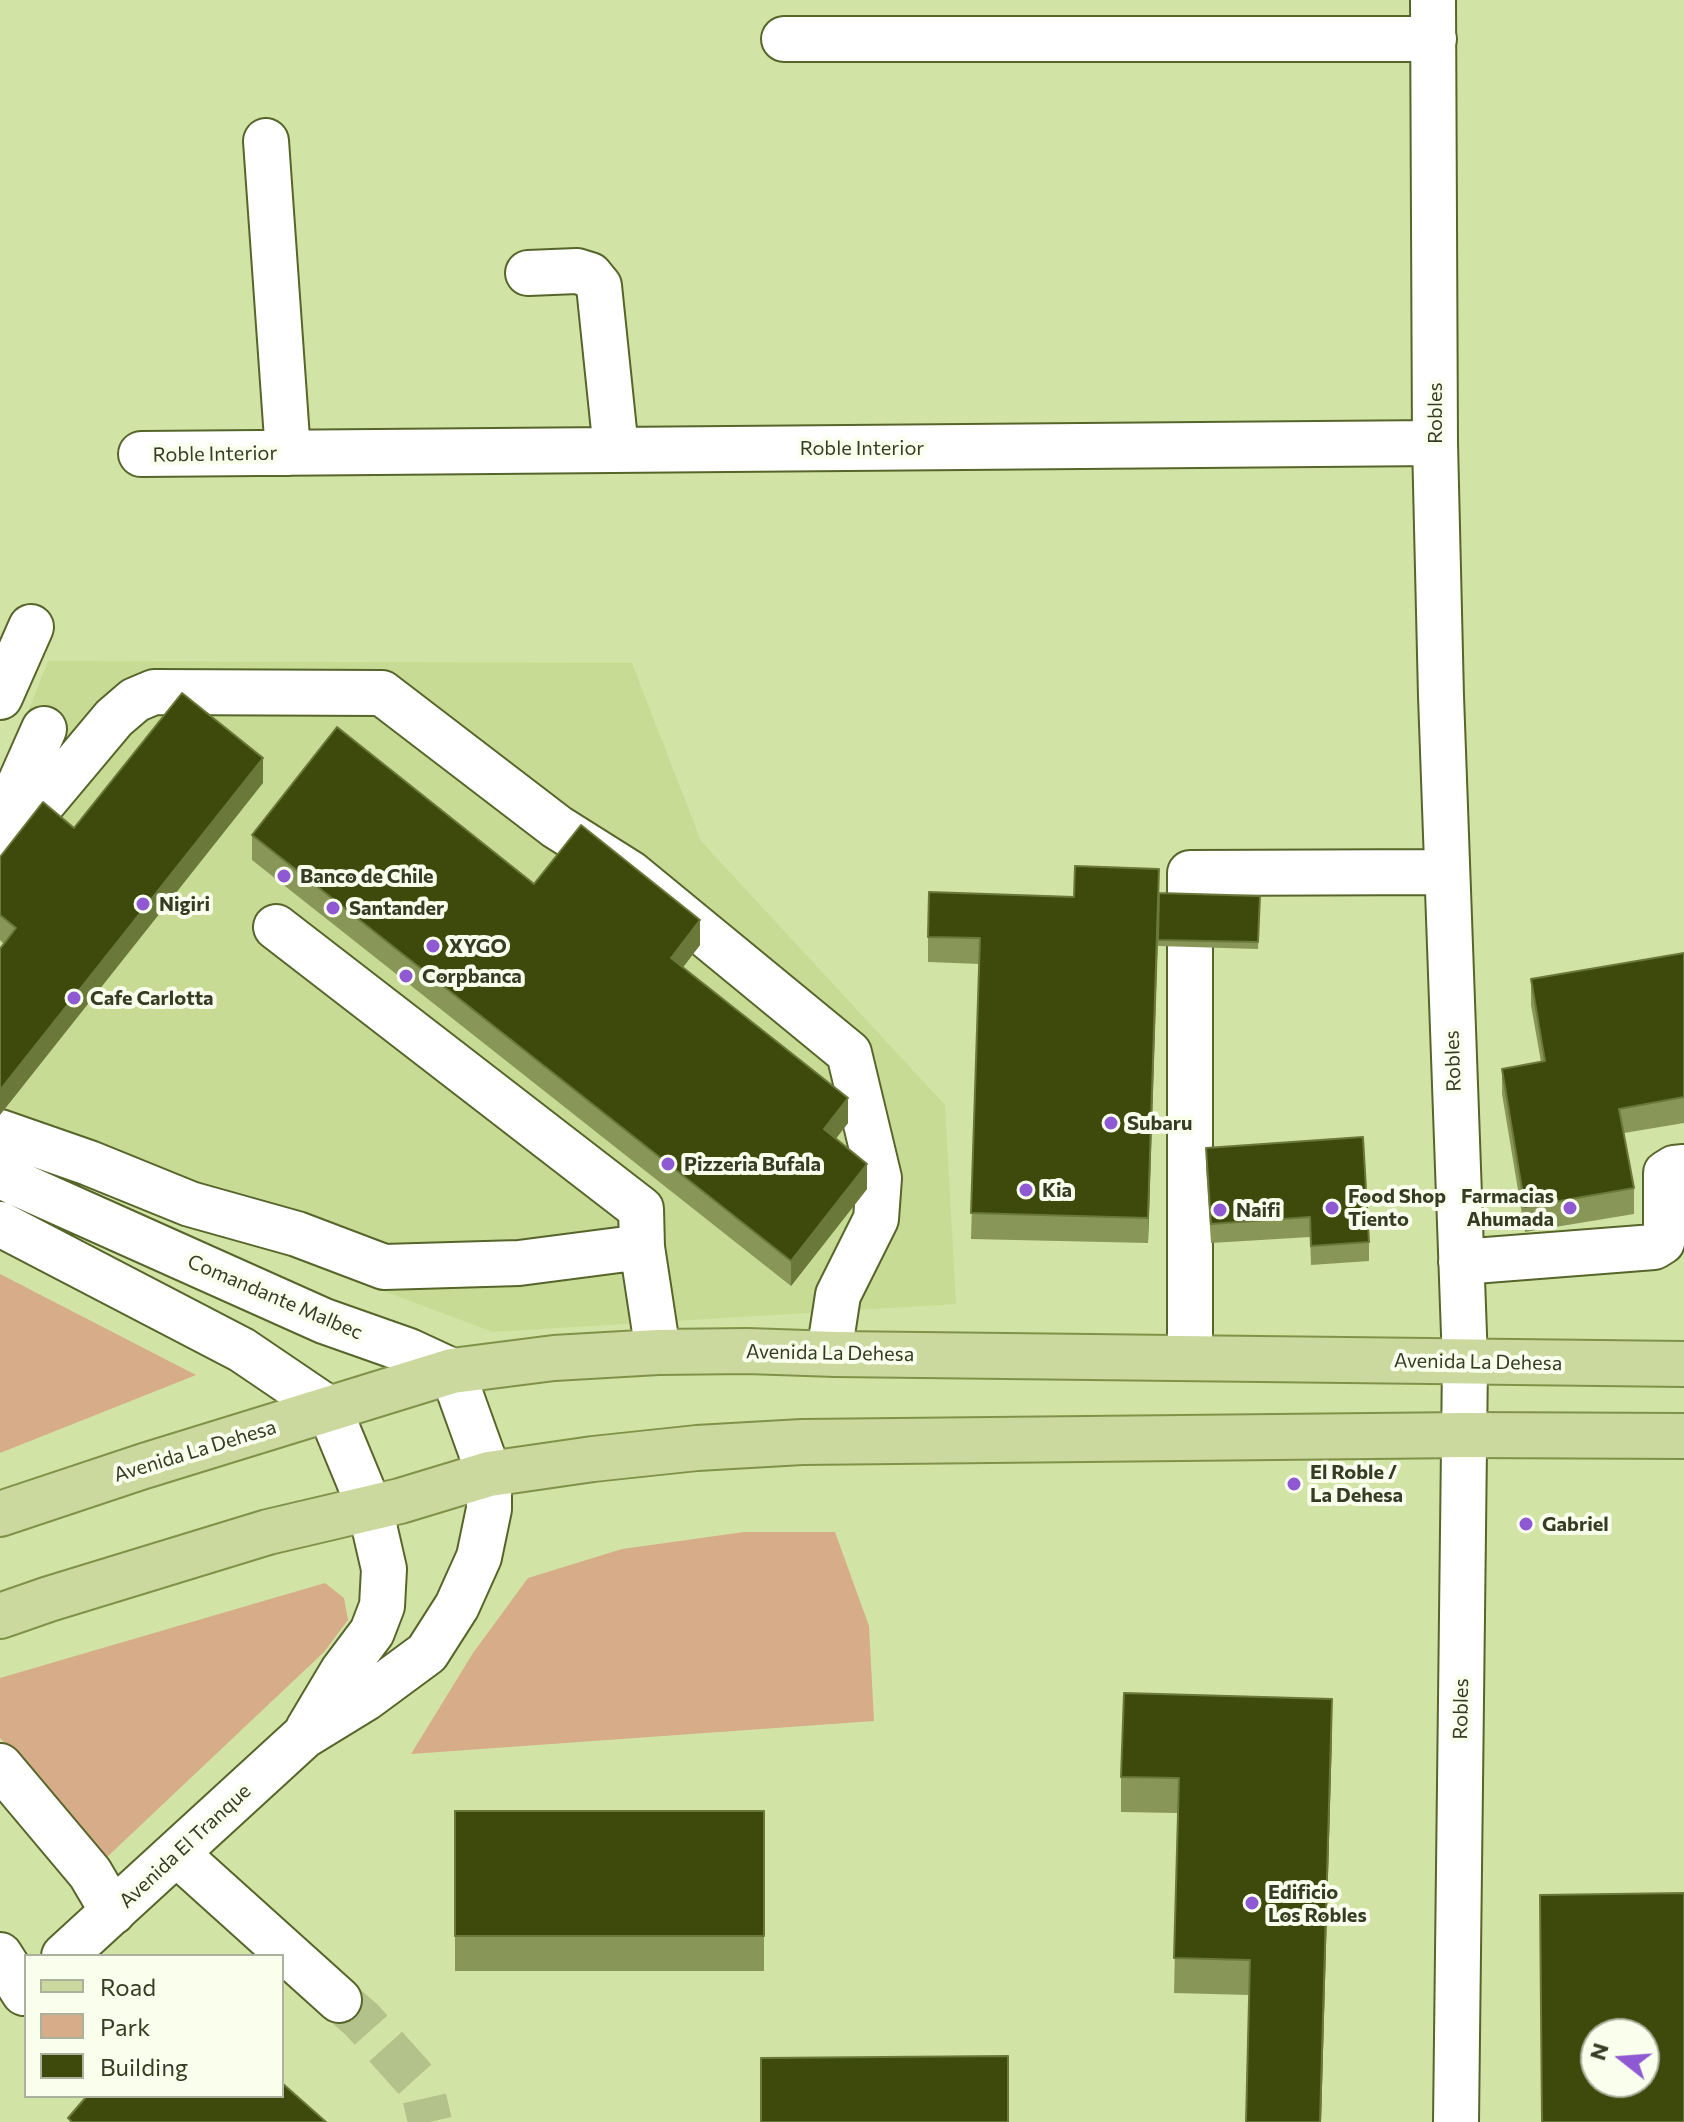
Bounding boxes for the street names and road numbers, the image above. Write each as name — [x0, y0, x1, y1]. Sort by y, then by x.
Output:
street label: Robles — [1423, 382, 1447, 444]
street label: Roble Interior — [800, 436, 924, 460]
street label: Roble Interior — [152, 441, 278, 467]
street label: Robles — [1440, 1030, 1466, 1092]
street label: Comandante Malbec — [184, 1249, 366, 1345]
street label: Avenida La Dehesa — [746, 1340, 914, 1366]
street label: Avenida La Dehesa — [1394, 1349, 1562, 1375]
street label: Avenida La Dehesa — [111, 1415, 279, 1487]
street label: Robles — [1448, 1678, 1474, 1740]
street label: Avenida El Tranque — [114, 1779, 256, 1913]

